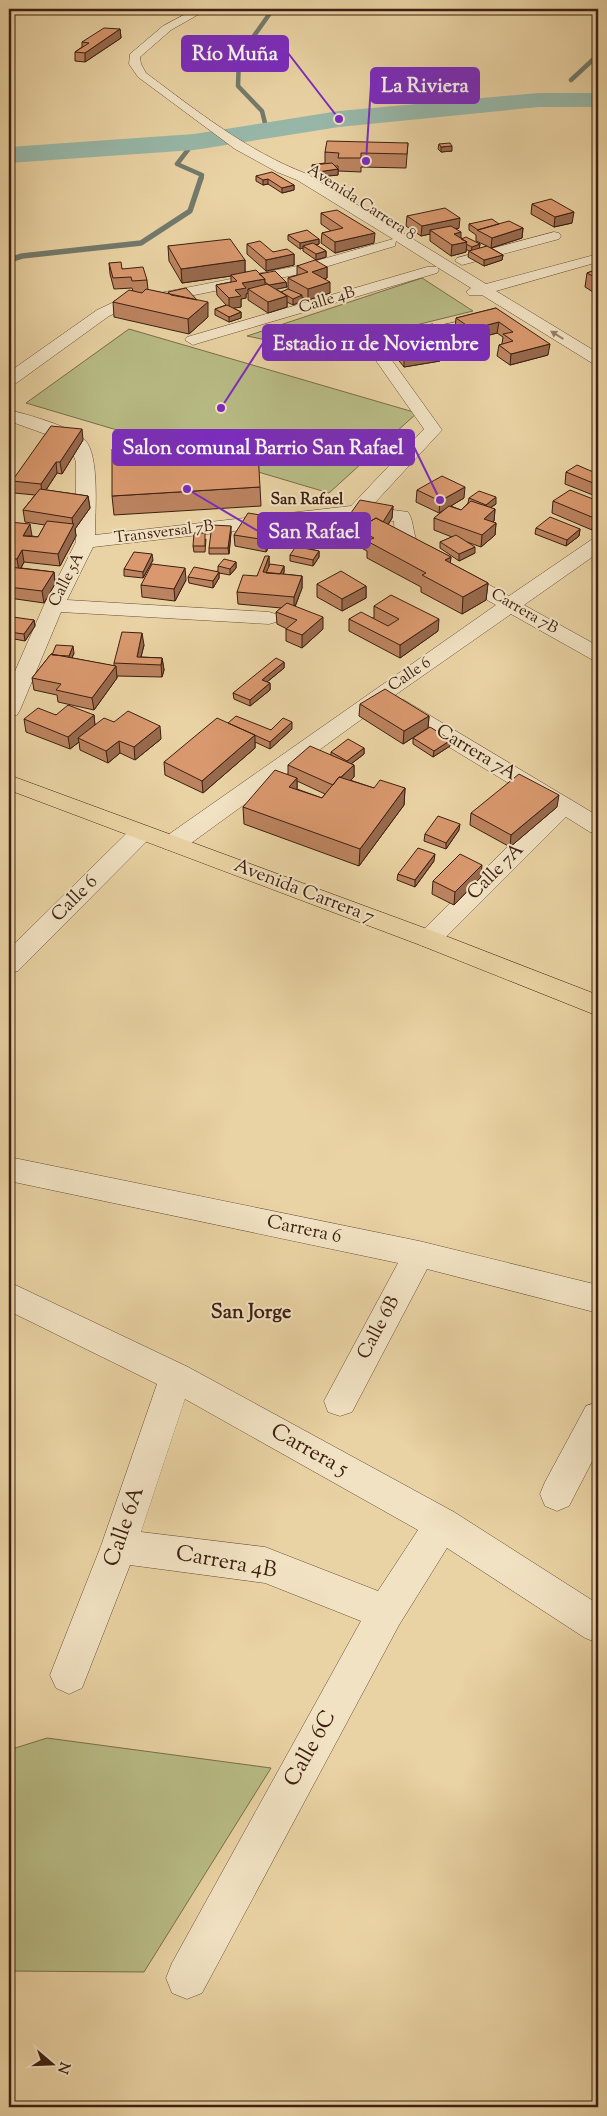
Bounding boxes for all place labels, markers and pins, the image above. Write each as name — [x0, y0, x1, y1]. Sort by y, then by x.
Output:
callout: Río Muña — [182, 36, 288, 71]
callout: La Riviera — [371, 68, 479, 103]
callout: Estadio 11 de Noviembre — [263, 325, 489, 360]
callout: Salon comunal Barrio San Rafael — [113, 430, 414, 465]
callout: San Rafael — [258, 513, 370, 548]

